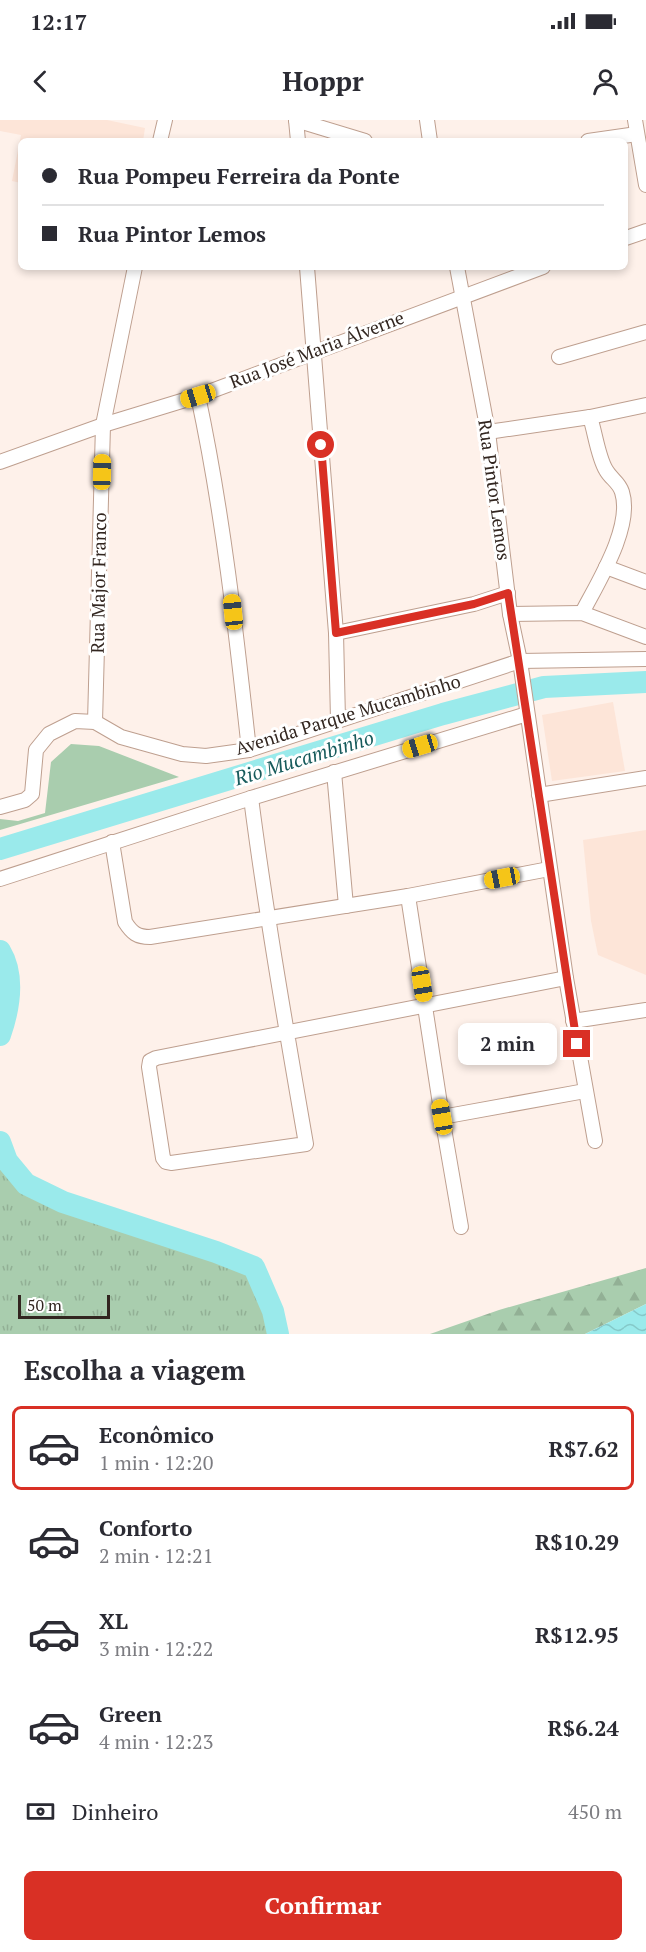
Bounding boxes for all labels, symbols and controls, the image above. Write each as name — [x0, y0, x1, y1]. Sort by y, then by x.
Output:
text: 12:17 — [30, 7, 87, 36]
text: Hoppr — [282, 63, 364, 99]
icon: back — [24, 65, 57, 98]
icon: person — [589, 65, 622, 98]
text: Rua Pompeu Ferreira da Ponte — [78, 161, 400, 190]
text: Rua Pintor Lemos — [78, 219, 266, 248]
street label: Rua José Maria Álverne — [226, 305, 407, 393]
car — [178, 382, 218, 410]
street label: Rua Pintor Lemos — [473, 418, 517, 562]
route start — [307, 431, 334, 458]
car — [93, 454, 111, 490]
street label: Rua Major Franco — [85, 512, 111, 654]
car — [222, 593, 244, 631]
street label: Avenida Parque Mucambinho — [232, 668, 463, 760]
water label: Rio Mucambinho — [230, 723, 377, 792]
car — [400, 732, 440, 760]
car — [483, 866, 521, 890]
car — [410, 965, 434, 1003]
callout: 2 min — [457, 1023, 556, 1065]
text: 2 min — [480, 1030, 535, 1057]
route end — [563, 1030, 590, 1057]
car — [430, 1098, 454, 1136]
scale bar — [18, 1292, 110, 1320]
text: 50 m — [27, 1294, 62, 1316]
text: Escolha a viagem — [24, 1352, 245, 1388]
text: Econômico — [99, 1420, 214, 1449]
icon: car — [27, 1421, 81, 1475]
text: R$7.62 — [549, 1434, 619, 1463]
text: 1 min · 12:20 — [99, 1449, 213, 1476]
text: Conforto — [99, 1513, 192, 1542]
icon: car — [27, 1514, 81, 1568]
text: R$10.29 — [535, 1527, 619, 1556]
text: 2 min · 12:21 — [99, 1542, 213, 1569]
text: XL — [99, 1606, 128, 1635]
icon: car — [27, 1607, 81, 1661]
text: R$12.95 — [535, 1620, 619, 1649]
text: 3 min · 12:22 — [99, 1635, 213, 1662]
text: Green — [99, 1699, 162, 1728]
icon: car — [27, 1700, 81, 1754]
text: R$6.24 — [547, 1713, 619, 1742]
text: 4 min · 12:23 — [99, 1728, 213, 1755]
icon: cash — [24, 1795, 57, 1828]
text: Dinheiro — [72, 1797, 158, 1826]
text: 450 m — [568, 1798, 622, 1825]
button: Confirmar — [24, 1871, 622, 1940]

